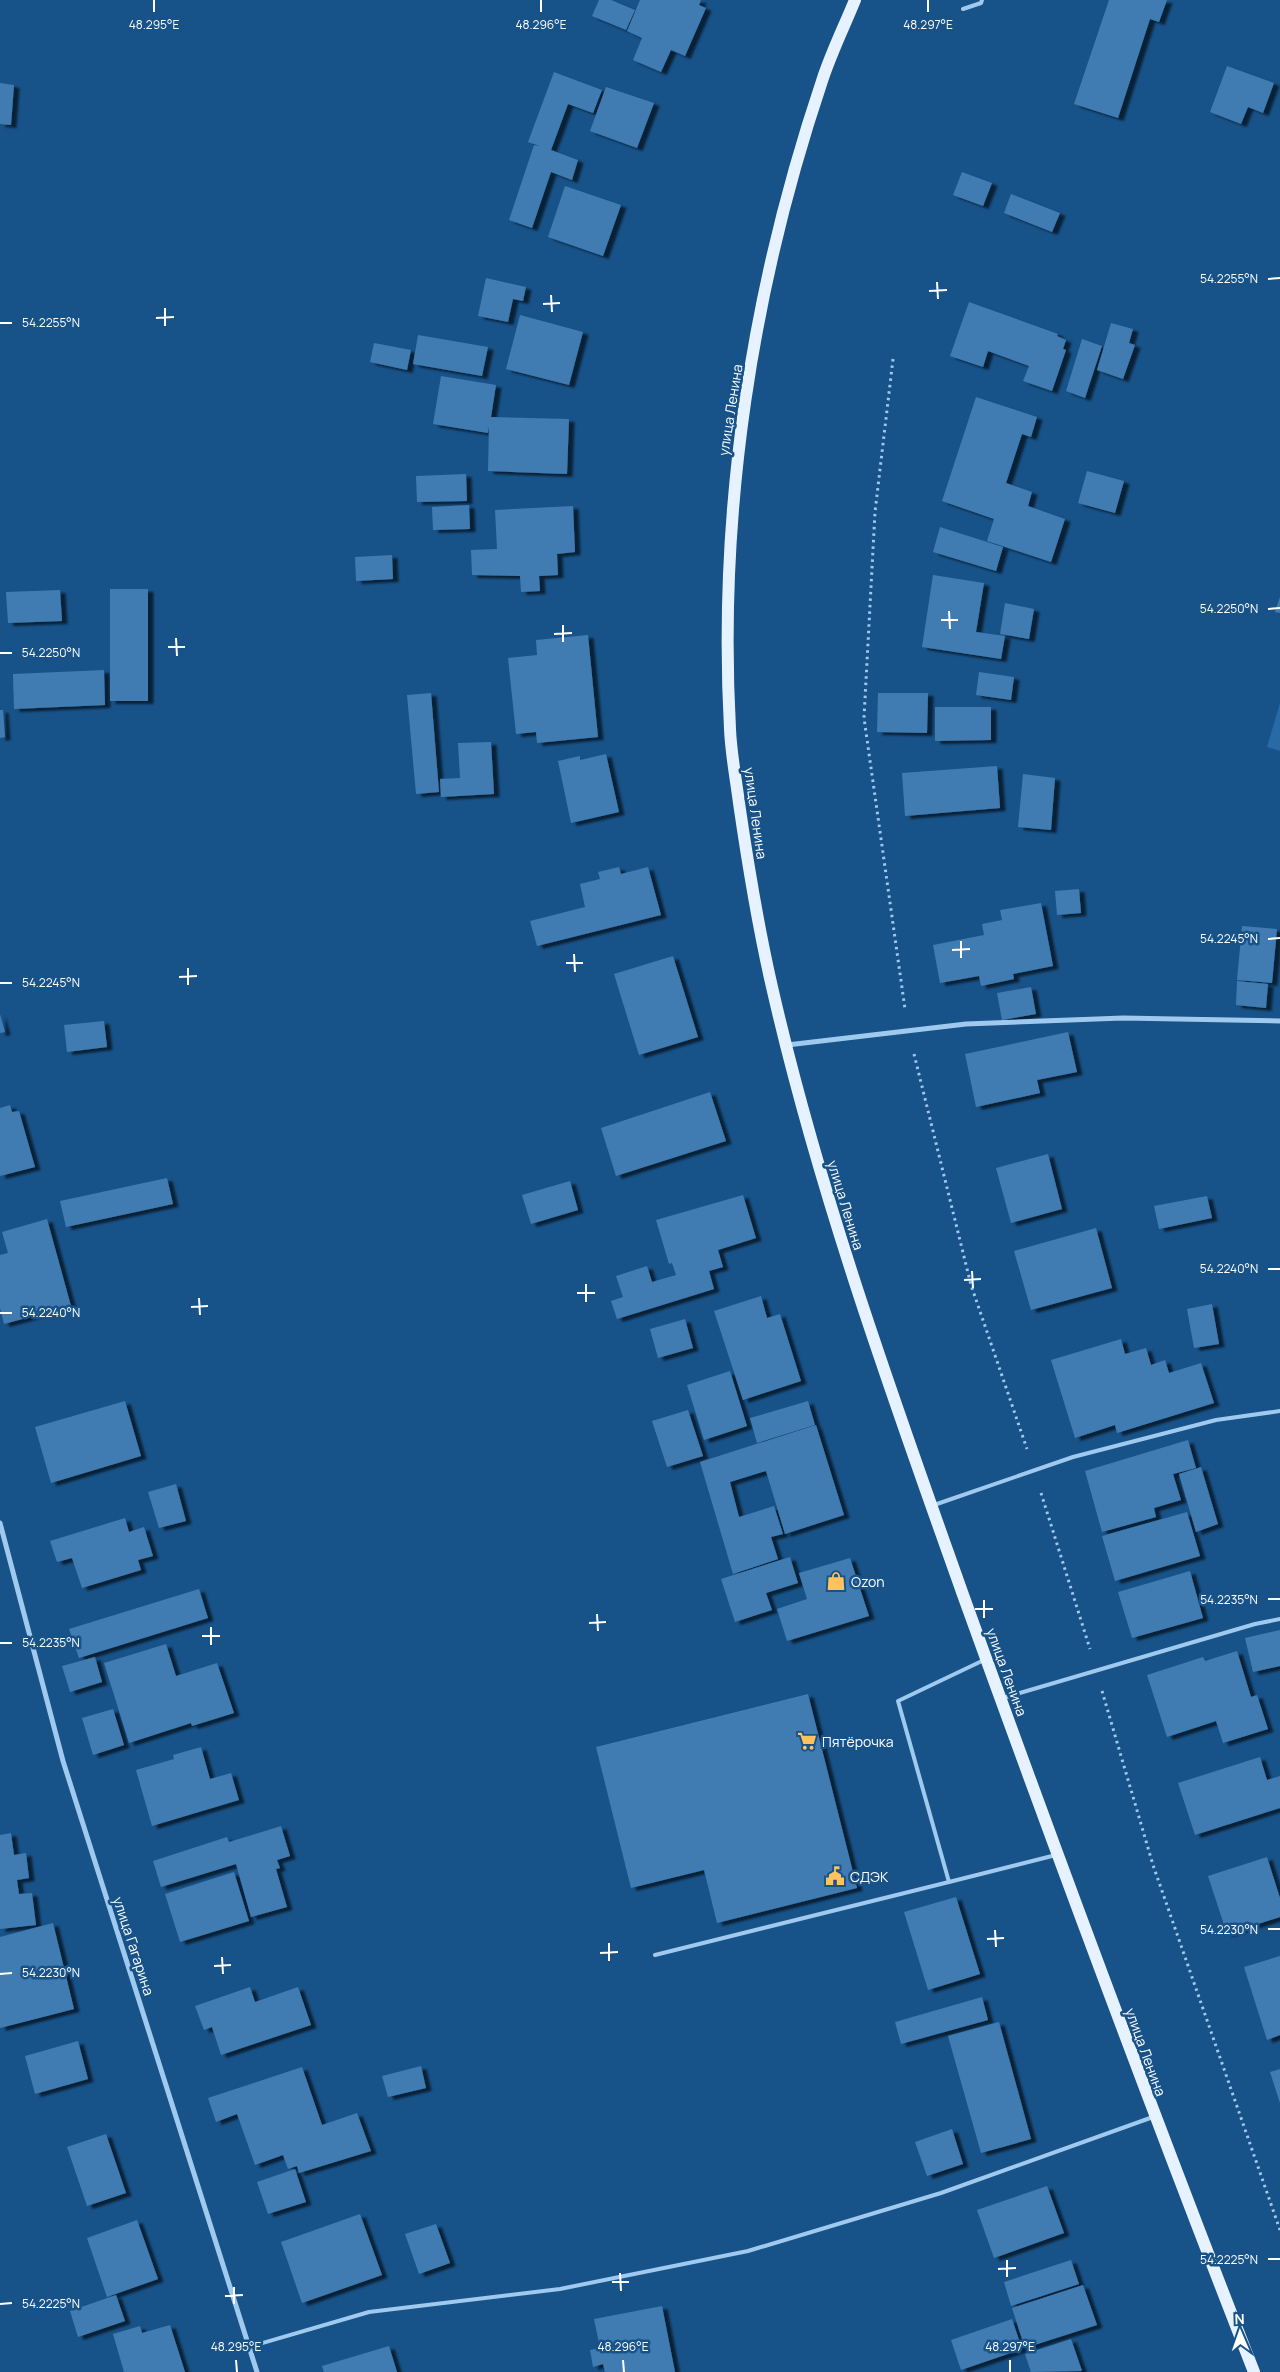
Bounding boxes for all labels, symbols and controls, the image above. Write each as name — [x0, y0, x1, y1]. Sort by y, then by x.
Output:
text: 48.295°E — [129, 16, 179, 33]
text: 48.296°E — [515, 16, 567, 33]
text: 48.297°E — [903, 16, 953, 33]
text: 54.2255°N — [1200, 270, 1258, 287]
text: 54.2255°N — [22, 314, 80, 331]
street label: улица Ленина — [713, 363, 747, 457]
text: 54.2250°N — [1200, 600, 1258, 617]
text: 54.2250°N — [22, 644, 80, 661]
street label: улица Ленина — [740, 766, 772, 860]
text: 54.2245°N — [1200, 930, 1258, 947]
text: 54.2245°N — [22, 974, 80, 991]
street label: улица Ленина — [823, 1158, 869, 1252]
text: 54.2240°N — [1200, 1260, 1258, 1277]
text: 54.2240°N — [22, 1304, 80, 1321]
shop icon: Ozon — [825, 1570, 847, 1592]
place label: Ozon — [851, 1572, 885, 1591]
text: 54.2235°N — [1200, 1591, 1258, 1608]
street label: улица Ленина — [982, 1625, 1032, 1719]
text: 54.2235°N — [22, 1634, 80, 1651]
supermarket icon: Пятёрочка — [796, 1730, 818, 1752]
place label: Пятёрочка — [822, 1732, 894, 1751]
public building icon: СДЭК — [824, 1865, 846, 1887]
place label: СДЭК — [850, 1867, 889, 1886]
street label: улица Гагарина — [109, 1894, 159, 1998]
text: 54.2230°N — [1200, 1921, 1258, 1938]
text: 54.2230°N — [22, 1964, 80, 1981]
street label: улица Ленина — [1121, 2005, 1171, 2099]
text: 54.2225°N — [1200, 2251, 1258, 2268]
text: 54.2225°N — [22, 2295, 80, 2312]
north arrow — [1215, 2307, 1265, 2357]
text: N — [1234, 2309, 1245, 2328]
text: 48.295°E — [211, 2338, 261, 2355]
text: 48.296°E — [597, 2338, 649, 2355]
text: 48.297°E — [985, 2338, 1035, 2355]

